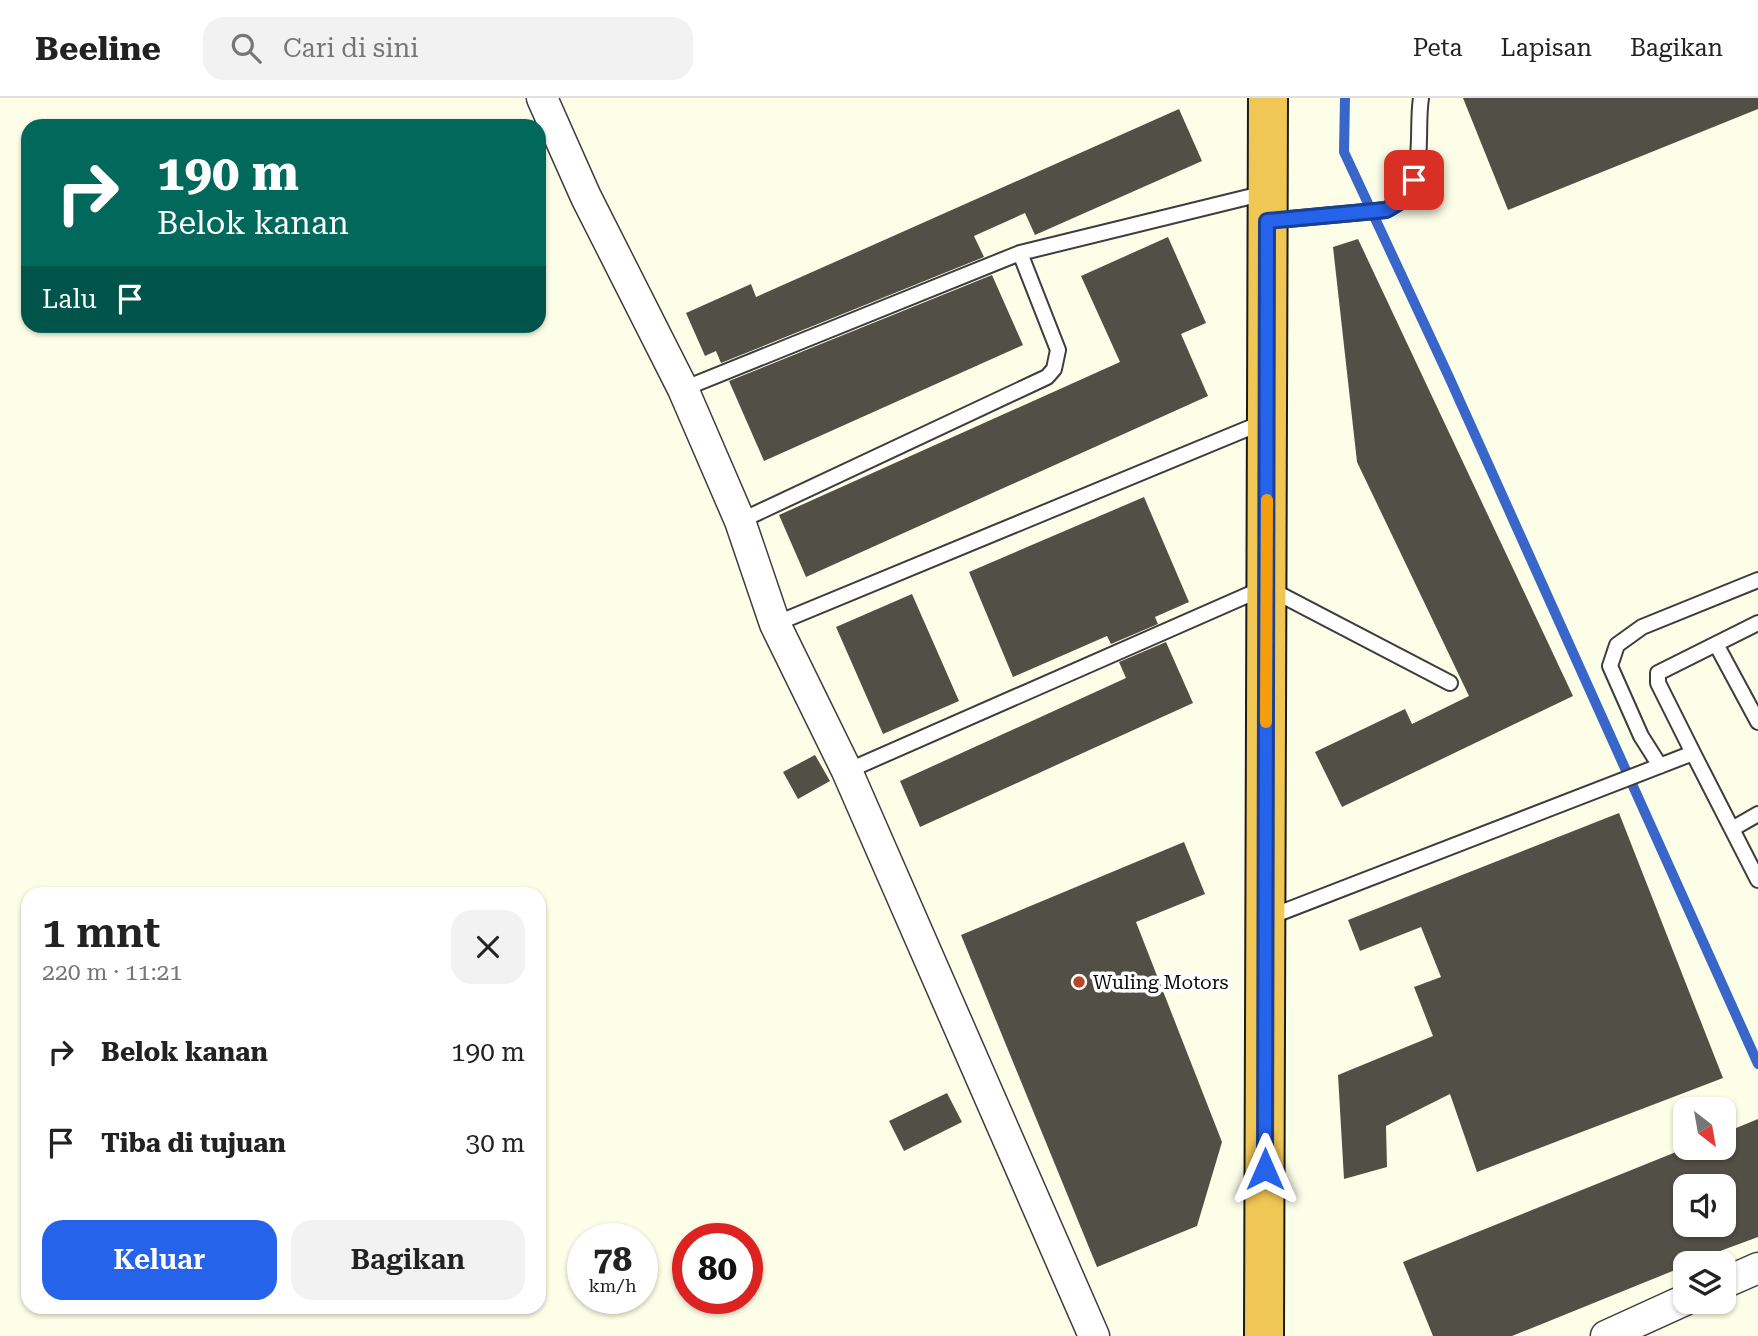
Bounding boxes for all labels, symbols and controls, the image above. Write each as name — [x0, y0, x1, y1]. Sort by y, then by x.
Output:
search box — [203, 17, 693, 80]
text: Beeline — [35, 29, 161, 68]
icon: search — [227, 29, 265, 67]
text: Cari di sini — [283, 33, 419, 63]
text: Peta — [1413, 34, 1463, 62]
text: Lapisan — [1501, 34, 1592, 62]
text: Bagikan — [1630, 34, 1723, 62]
text: 190 m — [157, 145, 299, 202]
icon: right — [42, 147, 133, 238]
pin — [1384, 150, 1444, 210]
icon: arrive — [1395, 161, 1433, 199]
text: Belok kanan — [157, 204, 349, 242]
icon: arrive — [111, 280, 149, 318]
text: Lalu — [42, 284, 97, 314]
text: 1 mnt — [42, 908, 160, 957]
button: close — [451, 910, 525, 984]
text: 220 m · 11:21 — [42, 959, 182, 986]
place label: Wuling Motors — [1093, 971, 1229, 994]
marker: Wuling Motors — [1071, 974, 1087, 990]
icon: right — [42, 1033, 80, 1071]
text: Belok kanan — [101, 1037, 268, 1067]
text: 190 m — [451, 1037, 525, 1067]
north arrow — [1673, 1097, 1736, 1160]
map controls — [1673, 1097, 1736, 1314]
icon: arrive — [42, 1124, 80, 1162]
text: Tiba di tujuan — [101, 1128, 286, 1158]
text: 30 m — [466, 1128, 525, 1158]
position arrow — [1228, 1132, 1302, 1206]
button: sound — [1673, 1174, 1736, 1237]
button: Keluar — [42, 1220, 277, 1300]
button: Bagikan — [291, 1220, 525, 1300]
speed limit sign: 80 — [672, 1223, 763, 1314]
text: 78 — [593, 1239, 632, 1280]
button: layers — [1673, 1251, 1736, 1314]
text: km/h — [588, 1275, 637, 1296]

